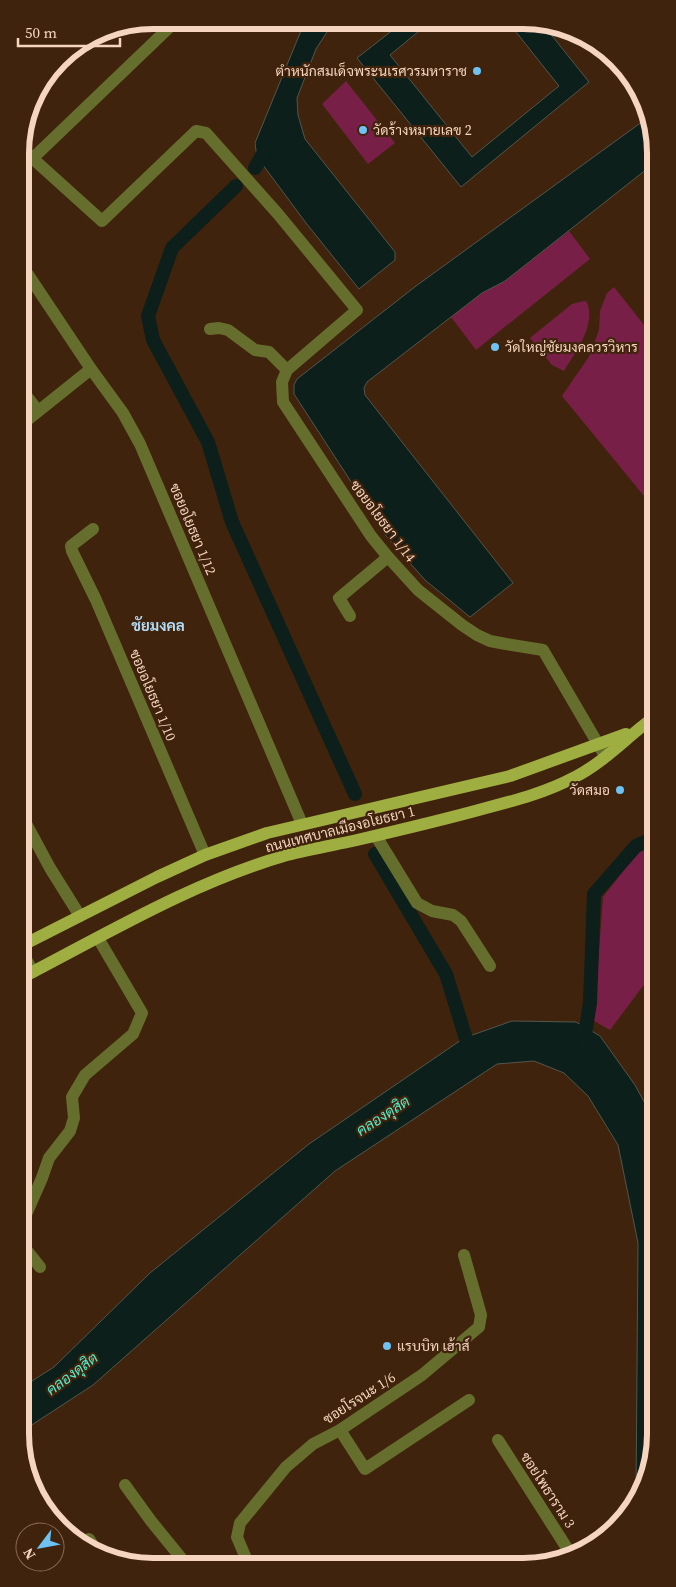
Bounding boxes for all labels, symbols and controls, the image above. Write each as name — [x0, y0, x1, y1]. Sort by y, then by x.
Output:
scale bar — [18, 15, 120, 47]
text: 50 m — [25, 22, 57, 43]
place label: ตำหนักสมเด็จพระนเรศวรมหาราช — [276, 61, 467, 81]
marker: ตำหนักสมเด็จพระนเรศวรมหาราช — [471, 65, 483, 77]
place label: วัดร้างหมายเลข 2 — [373, 120, 472, 140]
marker: วัดร้างหมายเลข 2 — [357, 124, 369, 136]
place label: วัดใหญ่ชัยมงคลวรวิหาร — [505, 337, 638, 357]
marker: วัดใหญ่ชัยมงคลวรวิหาร — [489, 341, 501, 353]
street label: ซอยอโยธยา 1/14 — [346, 476, 420, 566]
street label: ซอยอโยธยา 1/12 — [165, 480, 221, 578]
district label: ชัยมงคล — [131, 615, 185, 636]
street label: ซอยอโยธยา 1/10 — [125, 646, 181, 744]
place label: วัดสมอ — [570, 780, 610, 800]
marker: วัดสมอ — [614, 784, 626, 796]
street label: ถนนเทศบาลเมืองอโยธยา 1 — [263, 801, 417, 857]
water label: คลองดุสิต — [352, 1090, 414, 1142]
place label: แรบบิท เฮ้าส์ — [397, 1336, 470, 1356]
marker: แรบบิท เฮ้าส์ — [381, 1340, 393, 1352]
water label: คลองดุสิต — [41, 1347, 103, 1401]
street label: ซอยโรจนะ 1/6 — [319, 1367, 399, 1429]
street label: ซอยโพธาราม 3 — [516, 1448, 580, 1532]
north arrow — [15, 1522, 65, 1572]
text: N — [18, 1544, 40, 1564]

